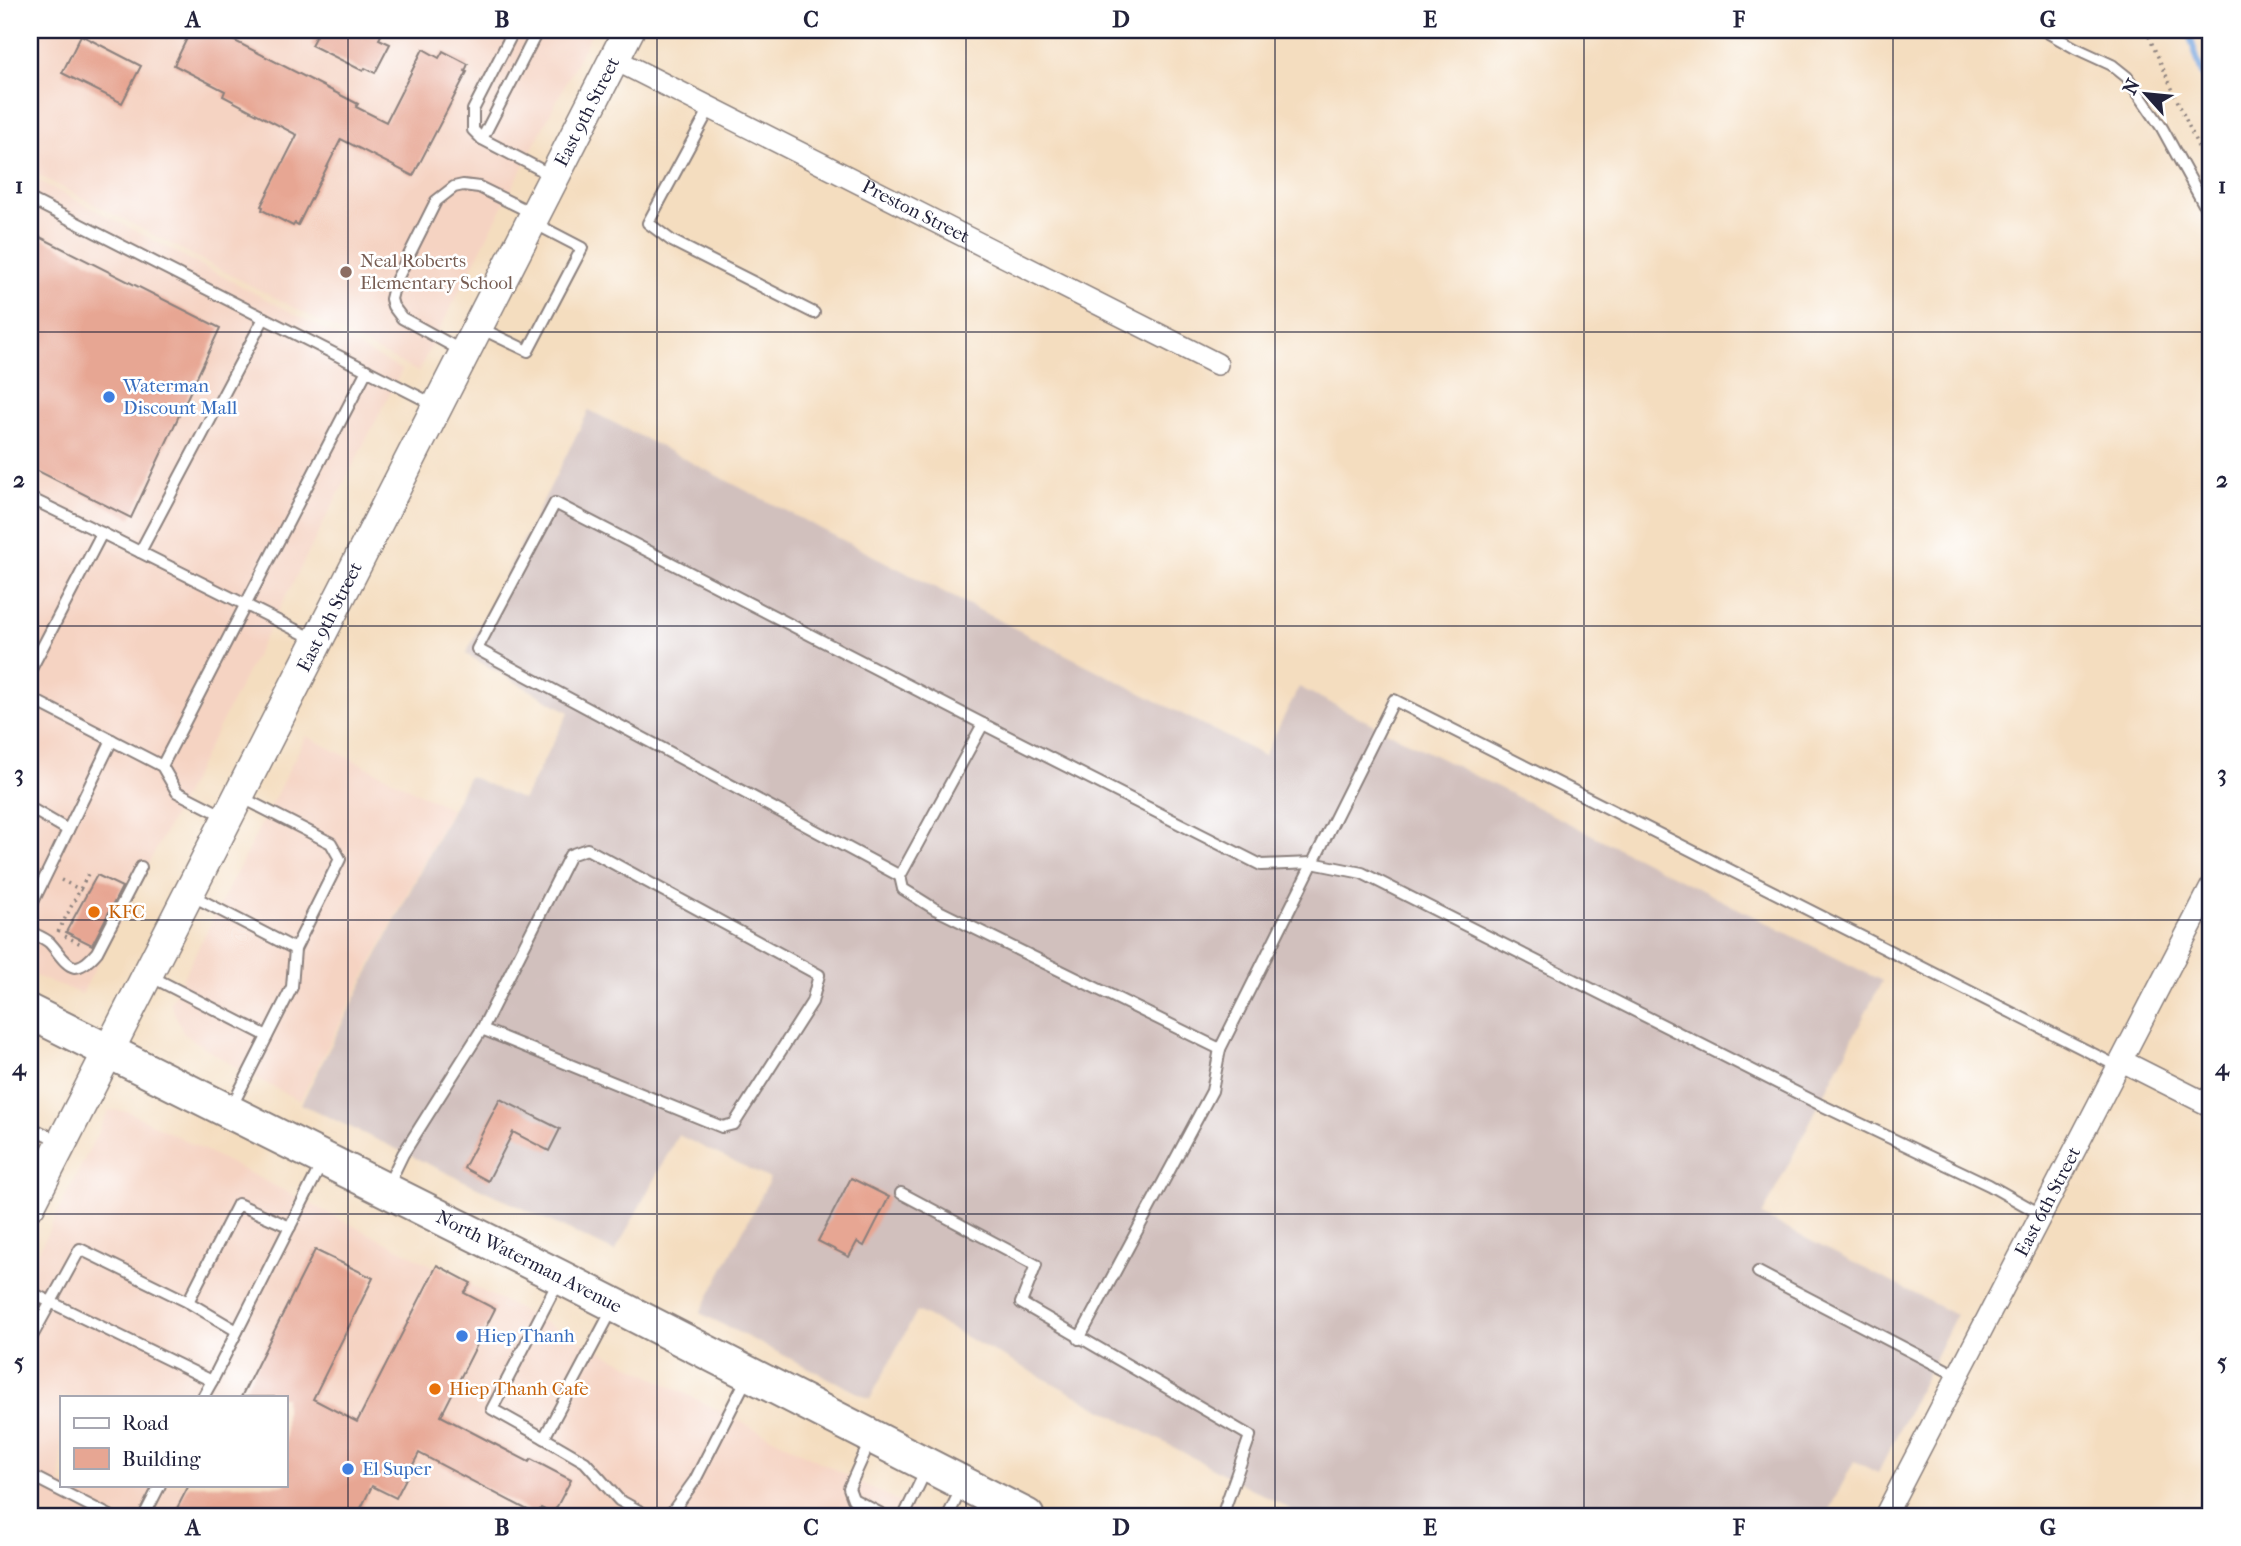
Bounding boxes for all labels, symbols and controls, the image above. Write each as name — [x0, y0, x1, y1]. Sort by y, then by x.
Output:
text: A — [184, 6, 202, 33]
text: B — [495, 6, 510, 33]
text: C — [803, 6, 819, 33]
text: D — [1112, 6, 1130, 33]
text: E — [1423, 6, 1437, 33]
text: F — [1732, 6, 1746, 33]
text: G — [2040, 6, 2056, 33]
street label: East 9th Street — [550, 53, 624, 170]
north arrow — [2112, 60, 2182, 130]
text: N — [2119, 75, 2145, 98]
text: 1 — [15, 172, 23, 199]
text: 1 — [2218, 172, 2226, 199]
street label: Preston Street — [858, 175, 973, 248]
place label: Neal Roberts Elementary School — [360, 250, 513, 294]
marker: Neal Roberts Elementary School — [338, 264, 354, 280]
place label: Waterman Discount Mall — [122, 375, 237, 419]
marker: Waterman Discount Mall — [101, 389, 117, 405]
text: 2 — [13, 466, 25, 493]
text: 2 — [2216, 466, 2228, 493]
street label: East 9th Street — [293, 558, 367, 675]
text: 3 — [14, 760, 24, 787]
text: 3 — [2217, 760, 2227, 787]
place label: KFC — [108, 901, 145, 923]
marker: KFC — [86, 904, 102, 920]
text: 4 — [11, 1054, 27, 1081]
text: 4 — [2214, 1054, 2230, 1081]
street label: East 6th Street — [2010, 1143, 2085, 1260]
street label: North Waterman Avenue — [433, 1206, 625, 1318]
place label: Hiep Thanh — [476, 1325, 575, 1347]
marker: Hiep Thanh — [454, 1328, 470, 1344]
text: 5 — [14, 1348, 24, 1375]
text: 5 — [2217, 1348, 2227, 1375]
place label: Hiep Thanh Cafe — [449, 1378, 589, 1400]
marker: Hiep Thanh Cafe — [427, 1381, 443, 1397]
legend — [60, 1396, 287, 1486]
text: Road — [122, 1411, 169, 1435]
text: Building — [122, 1447, 201, 1471]
place label: El Super — [362, 1458, 432, 1480]
marker: El Super — [340, 1461, 356, 1477]
text: A — [184, 1514, 202, 1541]
text: B — [495, 1514, 510, 1541]
text: C — [803, 1514, 819, 1541]
text: D — [1112, 1514, 1130, 1541]
text: E — [1423, 1514, 1437, 1541]
text: F — [1732, 1514, 1746, 1541]
text: G — [2040, 1514, 2056, 1541]

